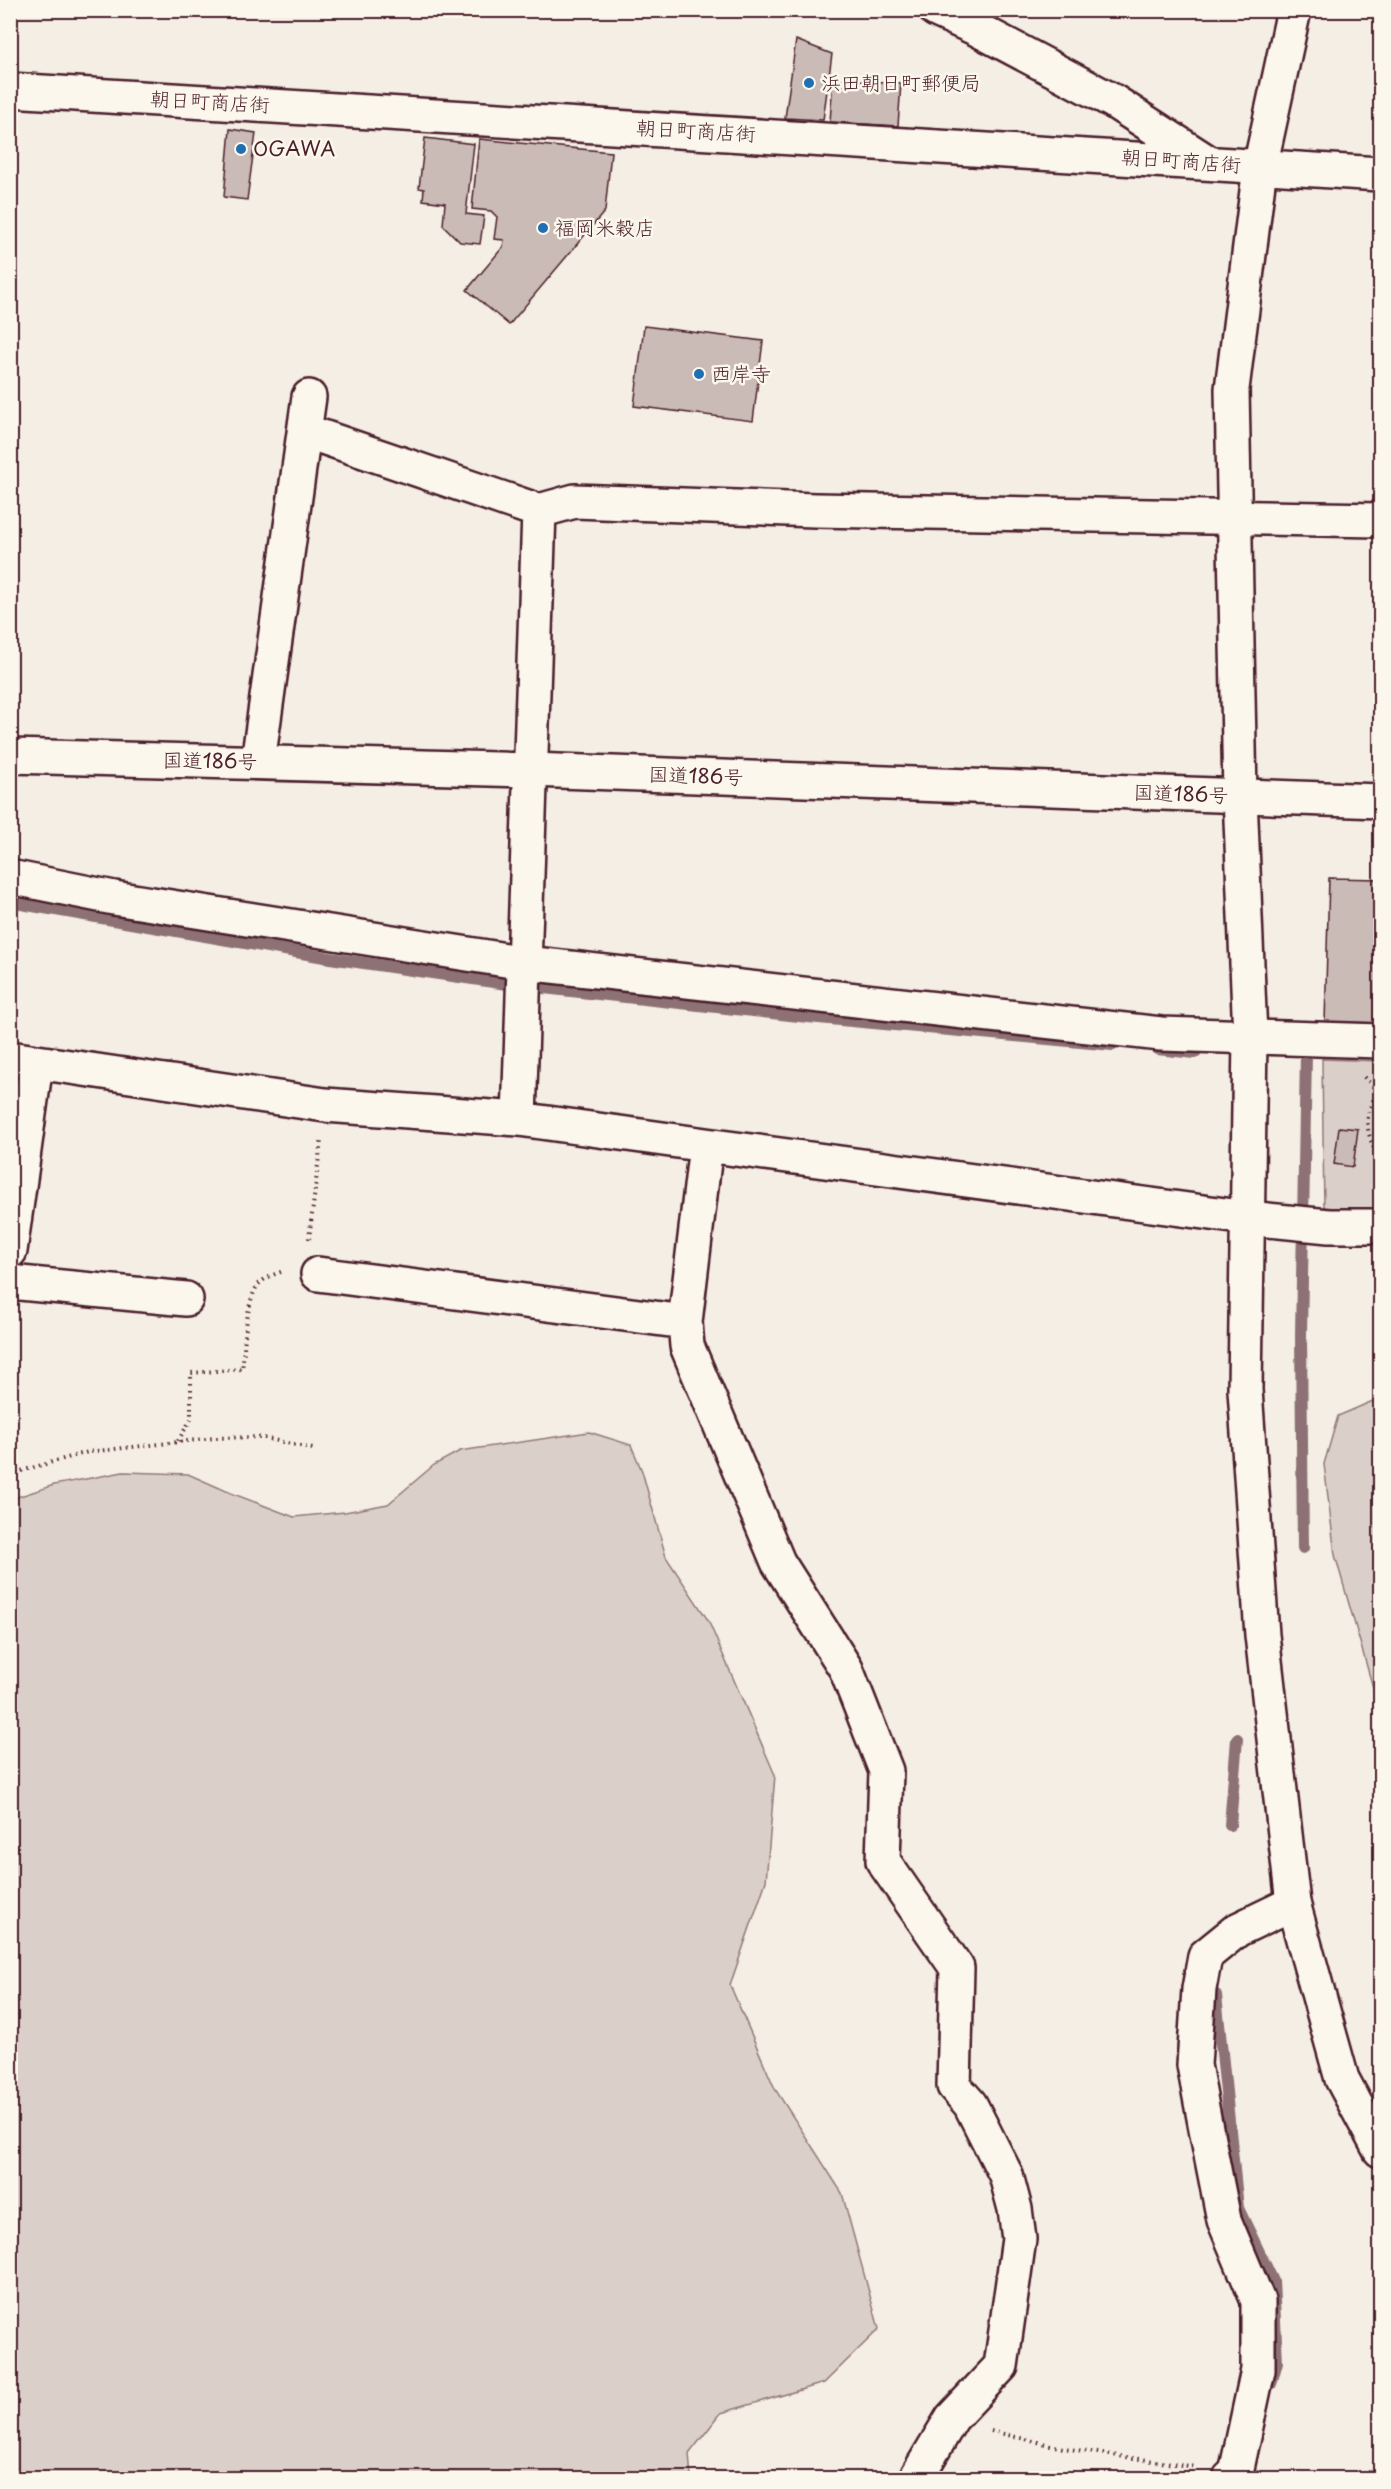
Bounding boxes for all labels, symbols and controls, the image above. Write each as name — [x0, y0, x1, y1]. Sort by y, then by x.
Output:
place label: 浜田朝日町郵便局 — [821, 67, 981, 97]
marker: 浜田朝日町郵便局 — [802, 76, 816, 90]
street label: 朝日町商店街 — [149, 83, 271, 119]
street label: 朝日町商店街 — [635, 112, 757, 148]
place label: OGAWA — [253, 133, 335, 163]
street label: 朝日町商店街 — [1120, 141, 1242, 179]
marker: OGAWA — [234, 142, 248, 156]
place label: 福岡米穀店 — [555, 212, 655, 242]
marker: 福岡米穀店 — [536, 221, 550, 235]
place label: 西岸寺 — [711, 358, 771, 388]
marker: 西岸寺 — [692, 367, 706, 381]
street label: 国道186号 — [162, 744, 258, 776]
street label: 国道186号 — [648, 758, 744, 792]
street label: 国道186号 — [1133, 776, 1229, 810]

